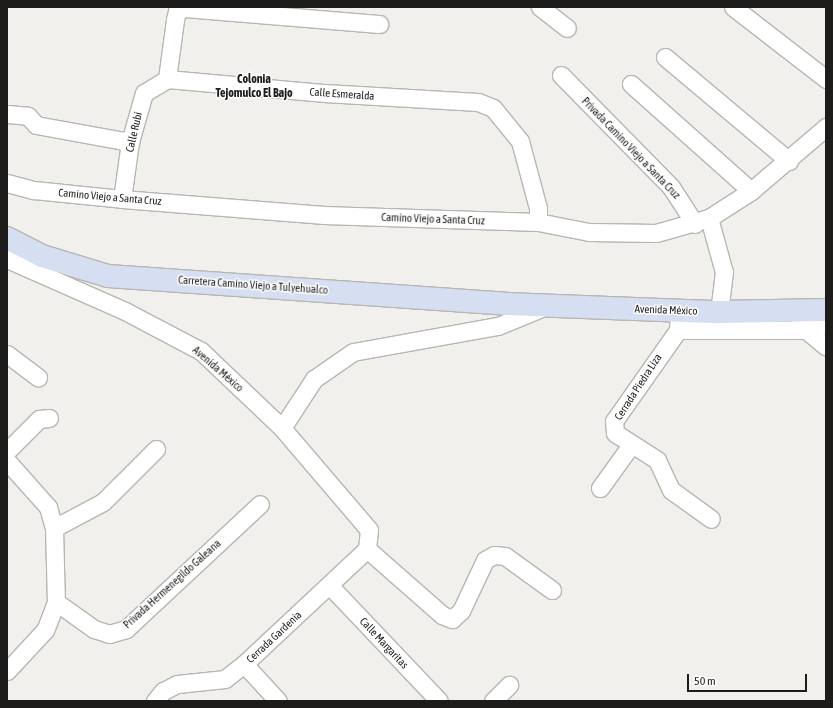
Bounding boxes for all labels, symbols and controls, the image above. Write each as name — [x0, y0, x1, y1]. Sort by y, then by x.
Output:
district label: Colonia Tejomulco El Bajo — [215, 73, 293, 101]
street label: Calle Esmeralda — [309, 85, 375, 103]
street label: Privada Camino Viejo a Santa Cruz — [579, 94, 683, 202]
street label: Calle Rubí — [123, 111, 145, 153]
street label: Camino Viejo a Santa Cruz — [58, 186, 162, 208]
street label: Camino Viejo a Santa Cruz — [381, 211, 485, 227]
street label: Carretera Camino Viejo a Tulyehualco — [178, 273, 328, 297]
street label: Avenida México — [634, 302, 698, 318]
street label: Avenida México — [190, 343, 246, 395]
street label: Cerrada Piedra Liza — [612, 351, 664, 423]
street label: Privada Hermenegildo Galeana — [121, 537, 223, 631]
street label: Cerrada Gardenia — [244, 608, 304, 666]
street label: Calle Margaritas — [357, 615, 411, 671]
scale bar — [689, 666, 809, 692]
text: 50 m — [694, 674, 716, 688]

